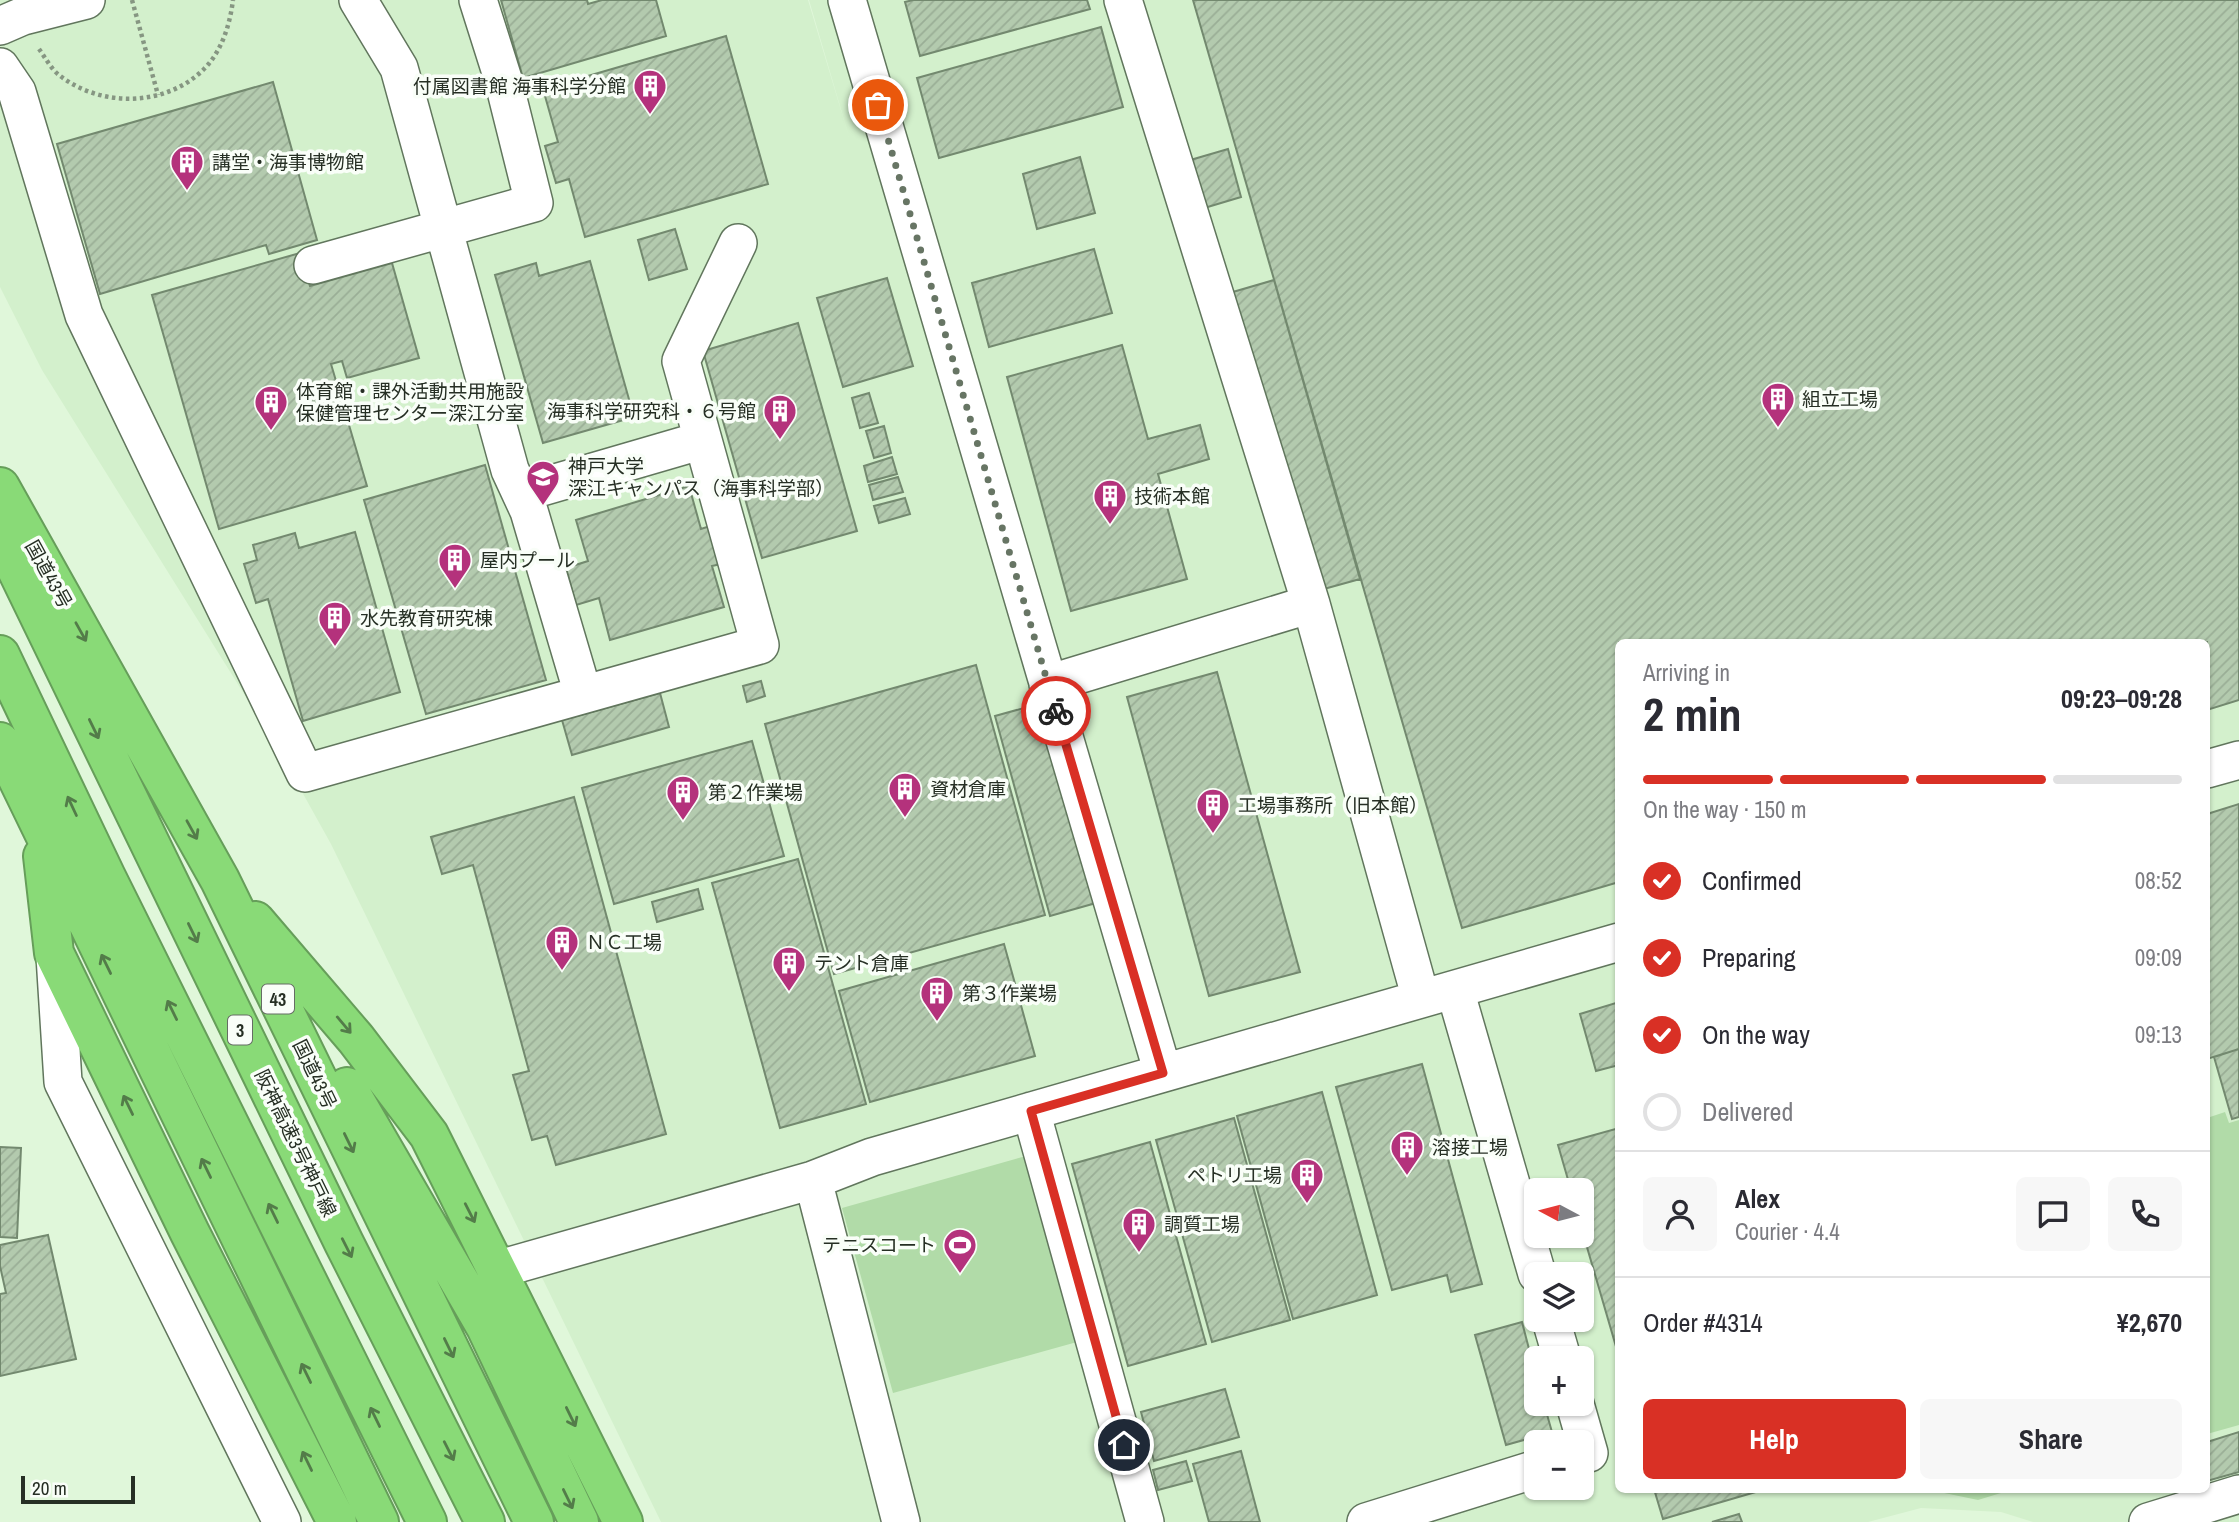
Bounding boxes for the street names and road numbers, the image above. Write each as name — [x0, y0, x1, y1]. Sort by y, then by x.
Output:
street label: 国道43号 — [20, 535, 78, 613]
road number: 43 — [262, 984, 294, 1014]
road number: 3 — [228, 1015, 252, 1044]
street label: 国道43号 — [287, 1035, 343, 1113]
street label: 阪神高速3号神戸線 — [249, 1065, 343, 1221]

